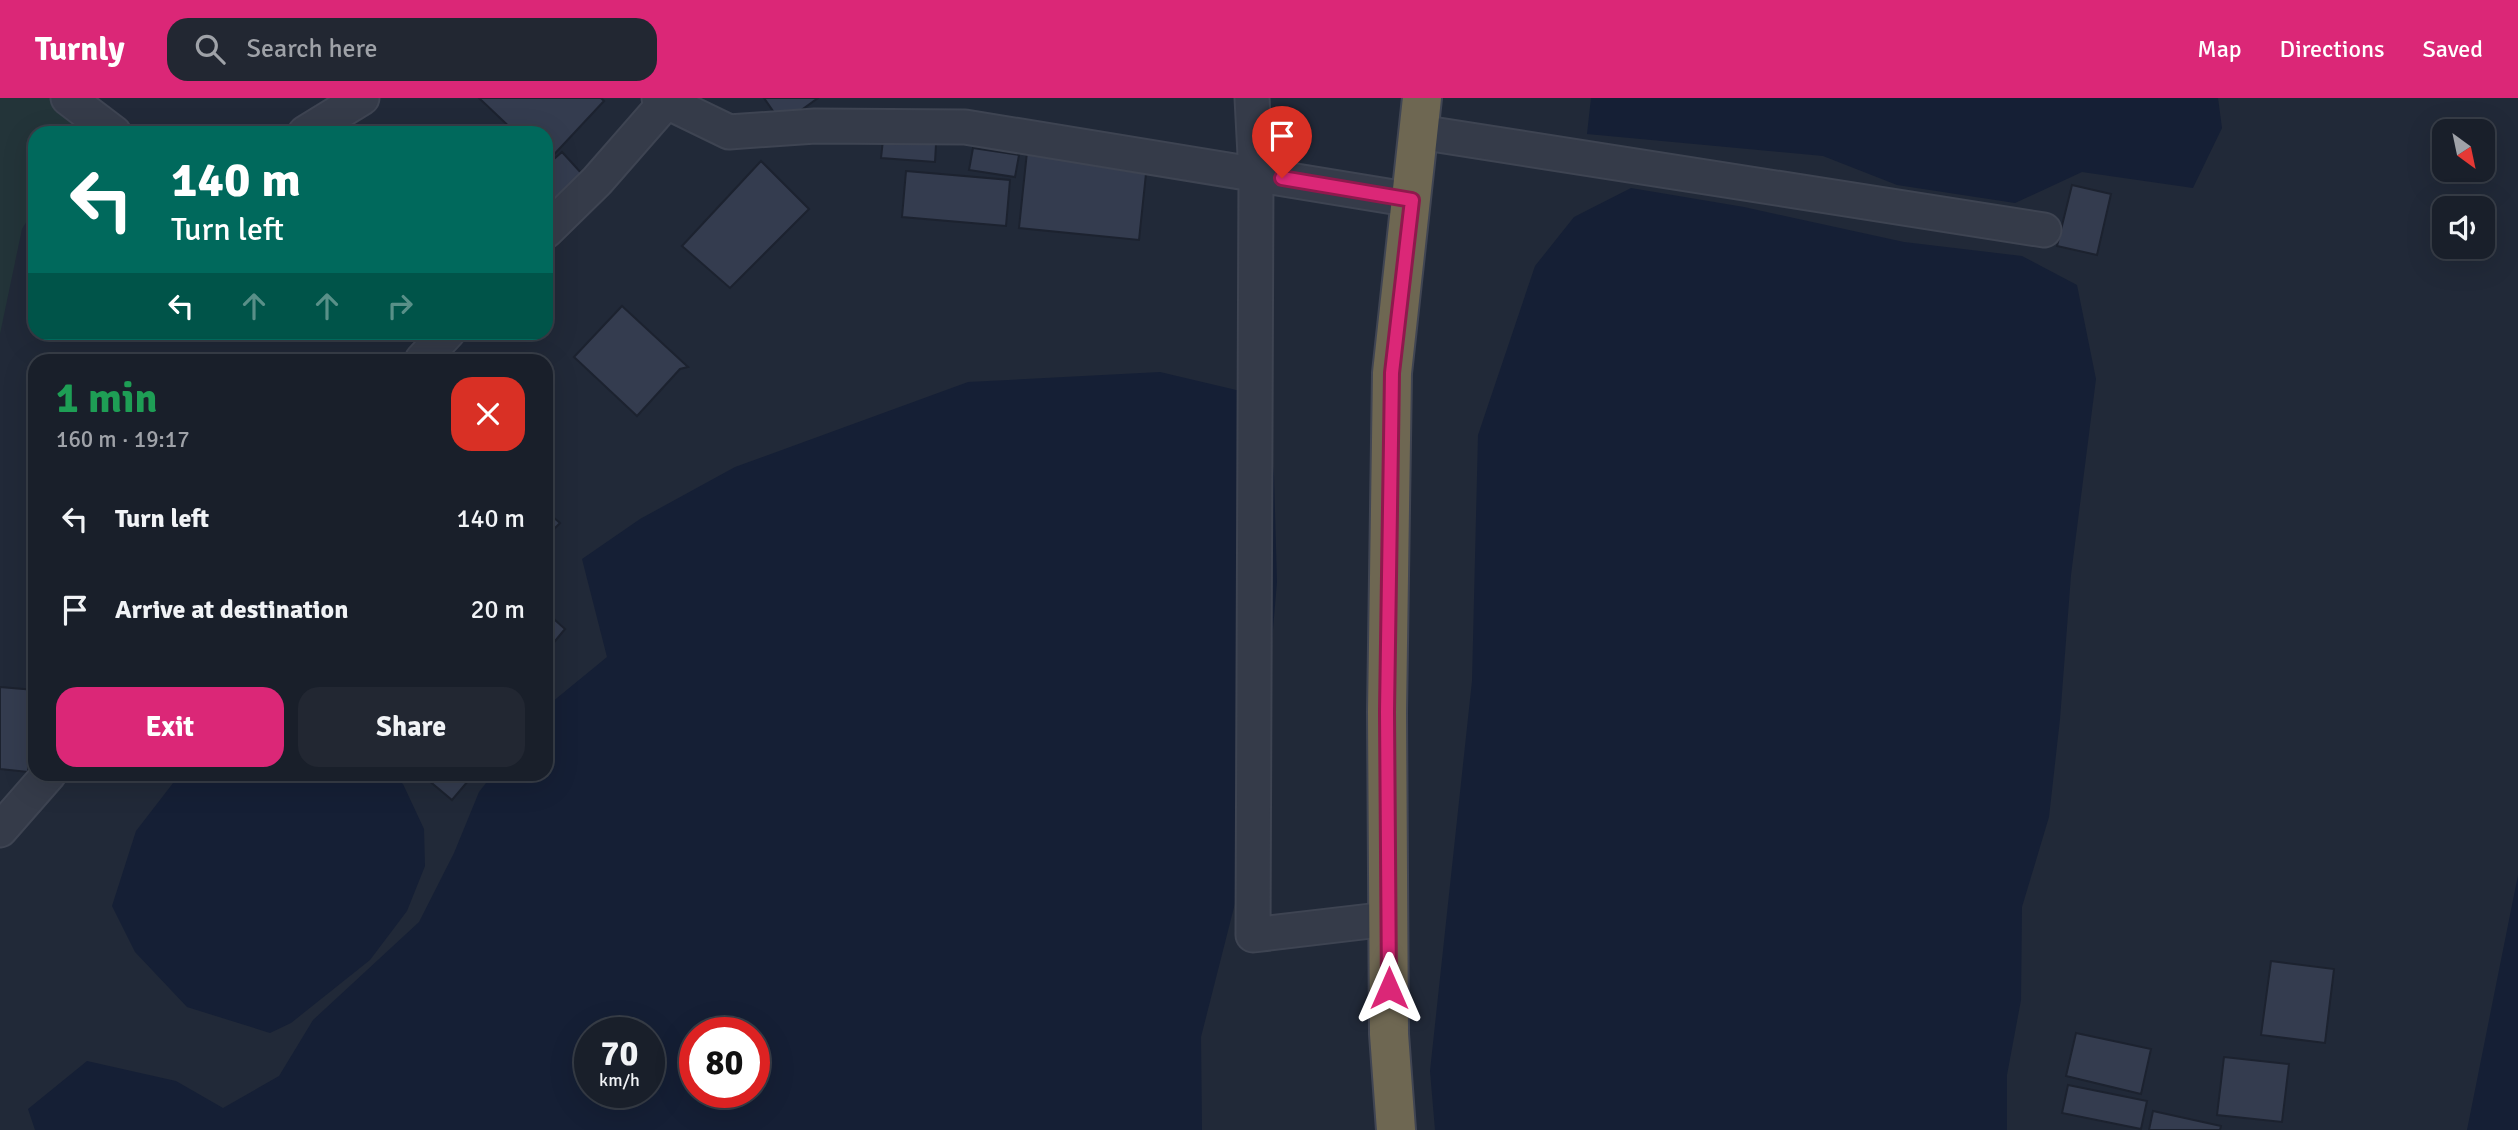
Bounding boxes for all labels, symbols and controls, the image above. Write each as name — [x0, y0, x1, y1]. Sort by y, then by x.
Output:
search box — [167, 18, 657, 81]
text: Turnly — [35, 29, 125, 70]
icon: search — [191, 30, 229, 68]
text: Search here — [247, 33, 378, 65]
text: Map — [2197, 34, 2242, 64]
text: Directions — [2280, 34, 2385, 64]
text: Saved — [2423, 34, 2483, 64]
pin — [1252, 106, 1312, 178]
icon: arrive — [1263, 117, 1301, 155]
north arrow — [2432, 119, 2496, 182]
map controls — [2432, 119, 2495, 259]
text: 140 m — [171, 150, 301, 210]
icon: left — [56, 154, 147, 245]
button: sound — [2432, 196, 2495, 259]
text: Turn left — [171, 210, 284, 249]
icon: left — [162, 287, 200, 325]
icon: ahead — [235, 287, 273, 325]
icon: ahead — [308, 287, 346, 325]
icon: right — [381, 287, 419, 325]
text: 1 min — [56, 373, 157, 424]
button: close — [451, 377, 525, 451]
text: 160 m · 19:17 — [56, 425, 190, 454]
icon: left — [56, 500, 94, 538]
text: Turn left — [115, 503, 209, 535]
text: 140 m — [456, 503, 525, 535]
icon: arrive — [56, 591, 94, 629]
text: Arrive at destination — [115, 594, 348, 626]
text: 20 m — [470, 594, 525, 626]
button: Exit — [56, 687, 284, 767]
button: Share — [298, 687, 525, 767]
position arrow — [1352, 951, 1426, 1025]
speed limit sign: 80 — [679, 1017, 770, 1108]
text: 70 — [601, 1032, 638, 1075]
text: km/h — [599, 1069, 640, 1091]

